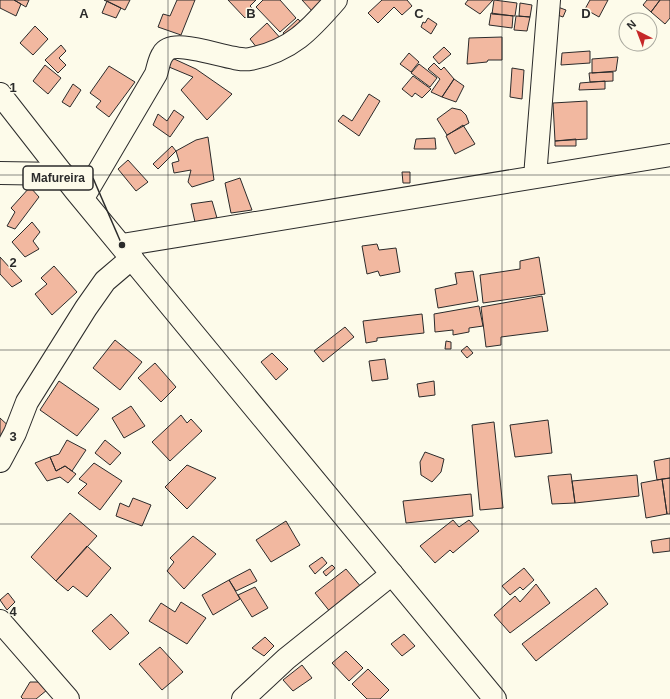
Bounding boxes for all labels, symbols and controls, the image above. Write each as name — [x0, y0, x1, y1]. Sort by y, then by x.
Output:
text: A — [79, 6, 89, 21]
text: B — [246, 6, 256, 21]
text: C — [414, 6, 424, 21]
text: D — [581, 6, 591, 21]
north arrow — [618, 12, 658, 52]
text: N — [624, 17, 638, 32]
text: 1 — [9, 80, 17, 95]
callout: Mafureira — [23, 166, 93, 190]
text: Mafureira — [31, 171, 85, 185]
text: 2 — [9, 255, 17, 270]
text: 3 — [9, 429, 17, 444]
text: 4 — [9, 604, 17, 619]

